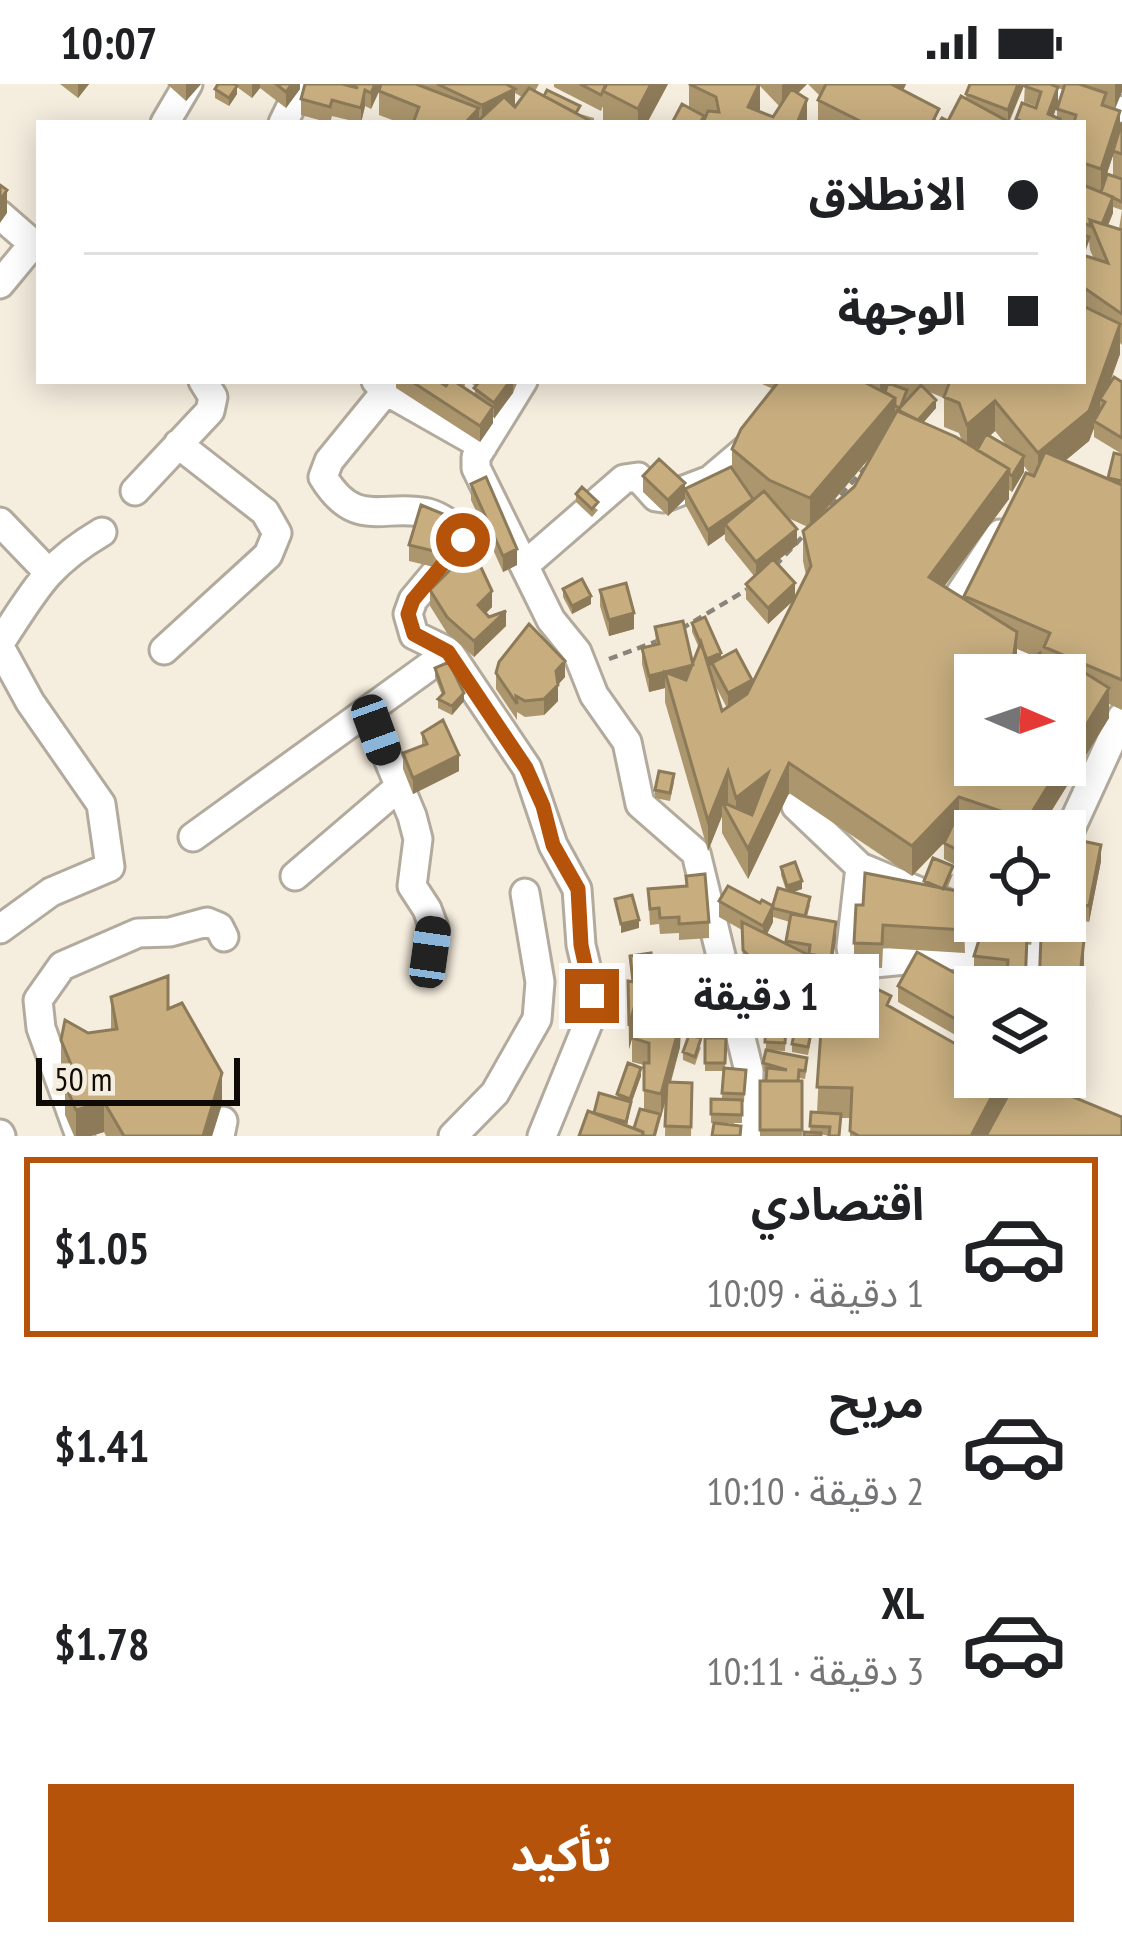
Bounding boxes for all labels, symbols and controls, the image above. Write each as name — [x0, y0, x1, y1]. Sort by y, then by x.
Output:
text: 10:07 — [60, 13, 157, 71]
text: الانطلاق — [809, 164, 966, 222]
text: الوجهة — [838, 279, 966, 337]
route start — [436, 513, 490, 567]
north arrow — [954, 654, 1086, 786]
map controls — [954, 654, 1086, 1098]
car — [347, 690, 405, 770]
button: locate — [954, 810, 1086, 942]
car — [407, 914, 453, 990]
callout: 1 دقيقة — [634, 954, 880, 1038]
button: layers — [954, 966, 1086, 1098]
route end — [565, 969, 619, 1023]
text: 1 دقيقة — [694, 970, 818, 1021]
scale bar — [36, 1052, 240, 1105]
text: 50 m — [54, 1057, 112, 1100]
text: اقتصادي — [751, 1174, 924, 1232]
icon: car — [960, 1193, 1068, 1301]
text: $1.05 — [54, 1218, 150, 1276]
text: 1 دقيقة · 10:09 — [706, 1267, 924, 1318]
text: مريح — [829, 1372, 924, 1430]
icon: car — [960, 1391, 1068, 1499]
text: $1.41 — [54, 1416, 150, 1474]
text: 2 دقيقة · 10:10 — [706, 1465, 924, 1516]
text: XL — [881, 1573, 924, 1631]
icon: car — [960, 1589, 1068, 1697]
text: $1.78 — [54, 1614, 150, 1672]
text: 3 دقيقة · 10:11 — [706, 1645, 924, 1696]
button: تأكيد — [48, 1784, 1074, 1922]

